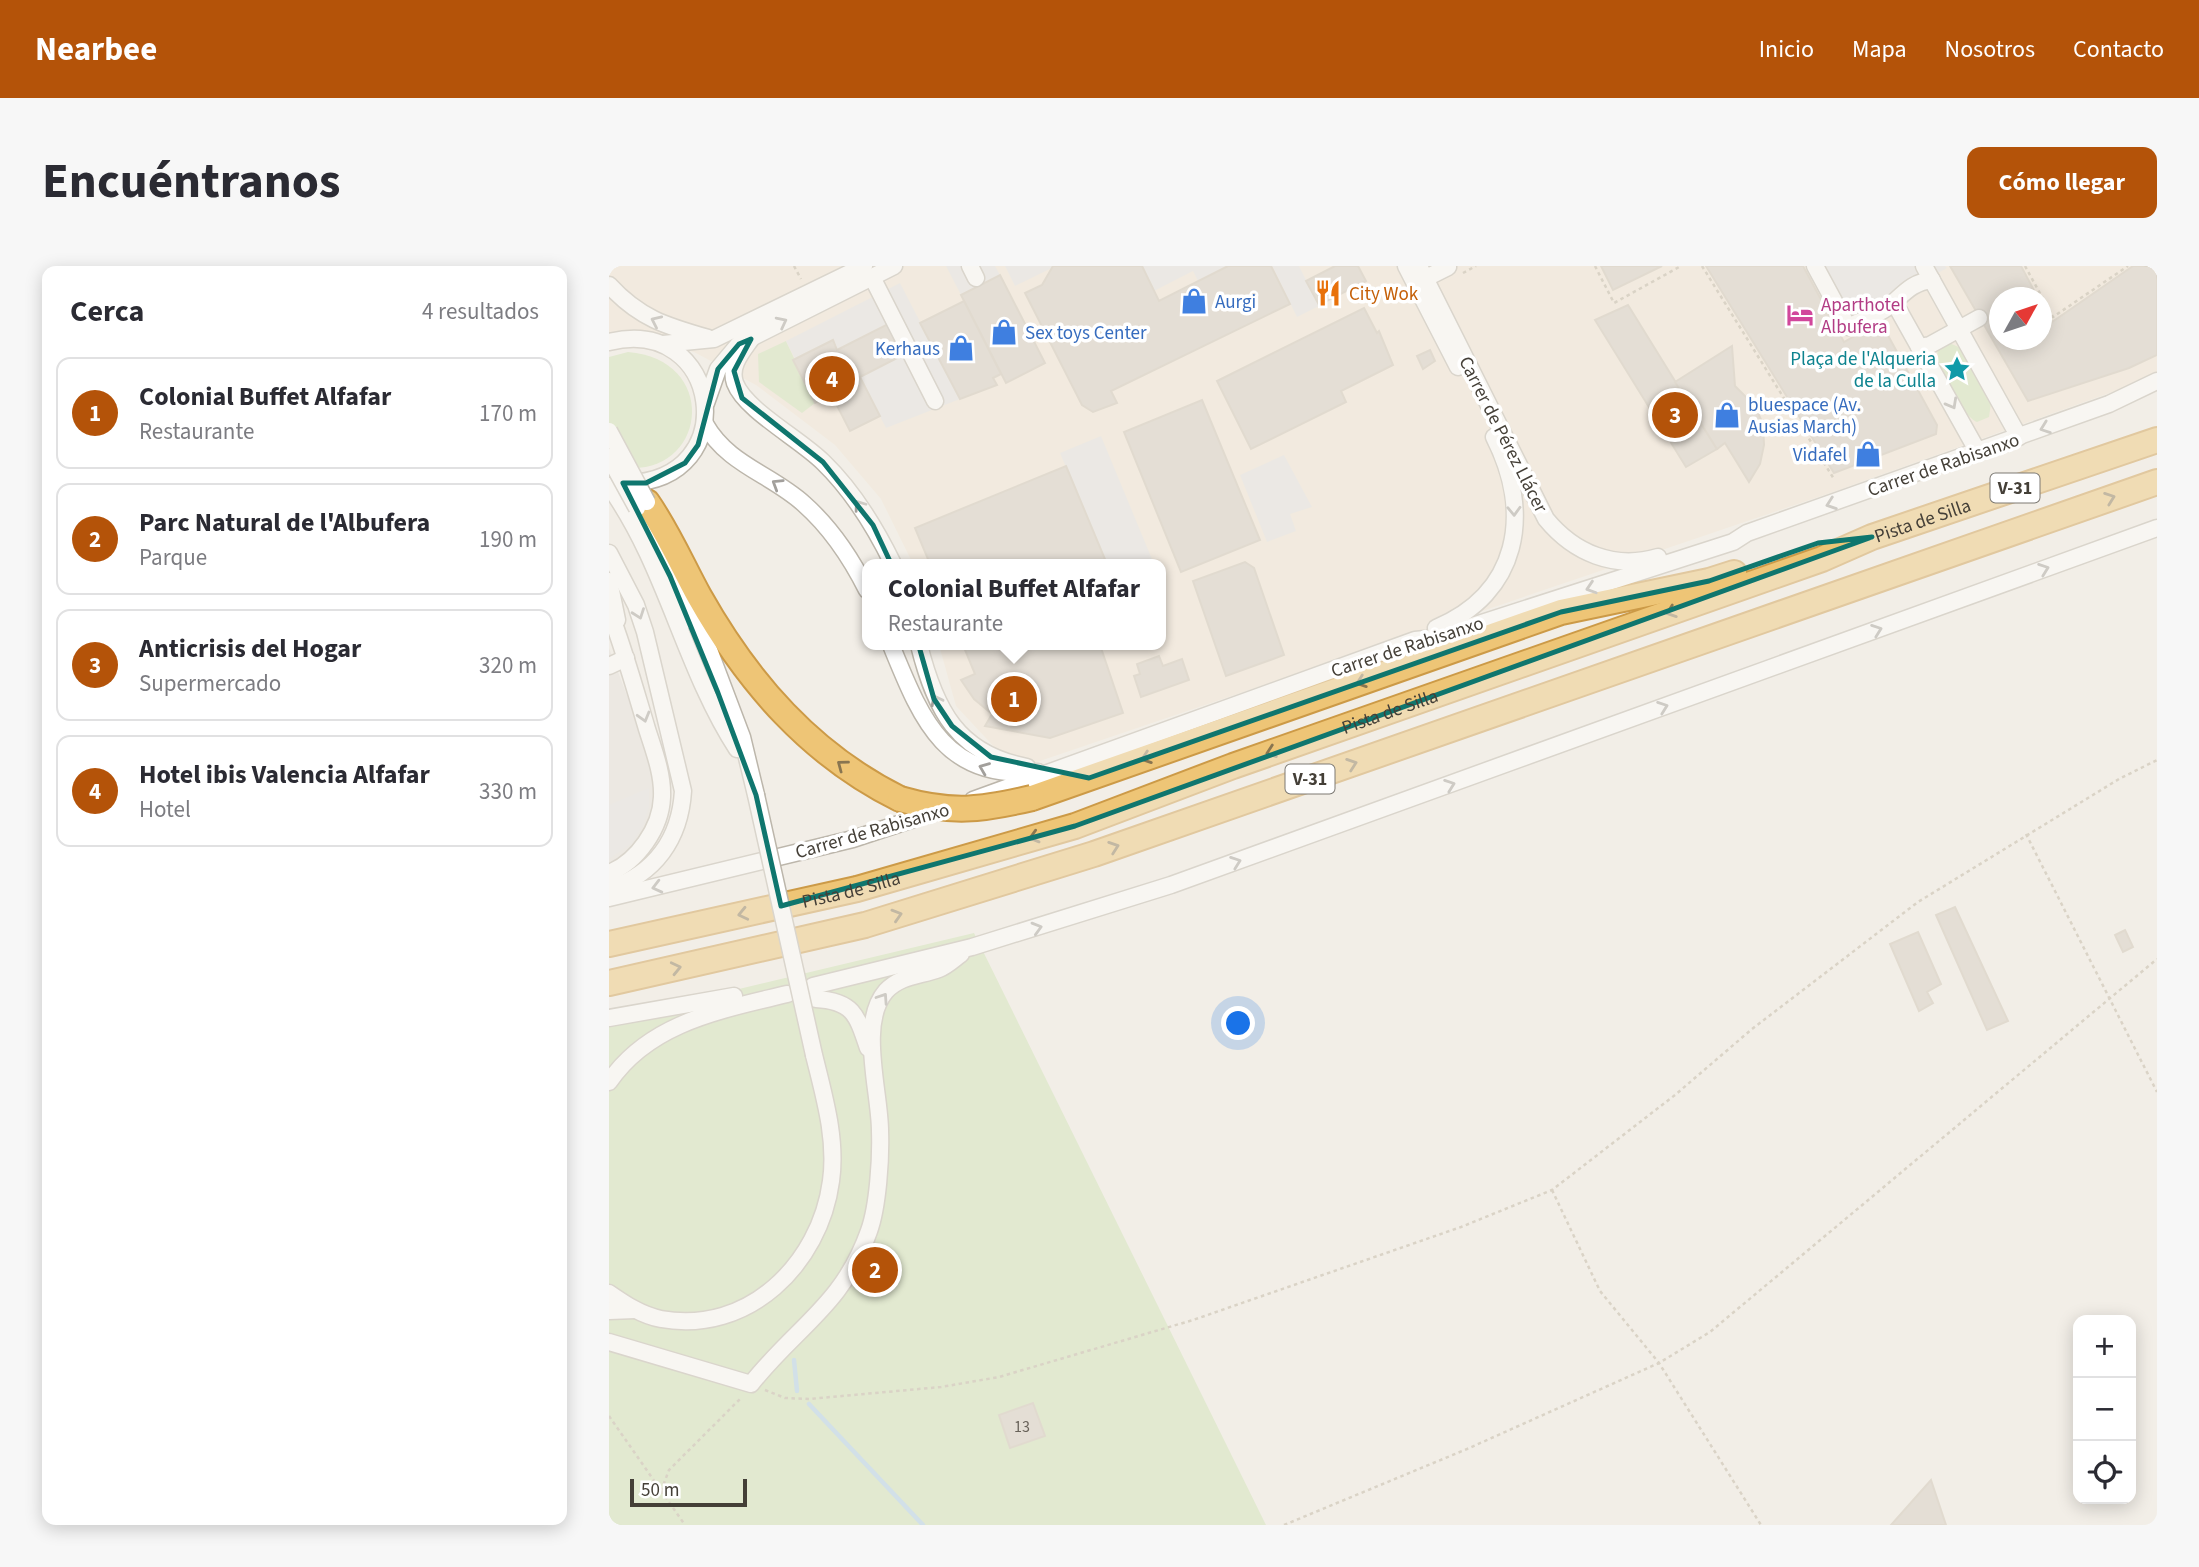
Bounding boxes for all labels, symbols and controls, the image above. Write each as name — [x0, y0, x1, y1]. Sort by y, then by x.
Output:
text: Nearbee — [35, 26, 157, 73]
text: Inicio — [1759, 32, 1814, 67]
text: Mapa — [1852, 32, 1907, 67]
text: Nosotros — [1945, 32, 2035, 67]
text: Contacto — [2073, 32, 2164, 67]
text: Encuéntranos — [42, 147, 340, 217]
button: Cómo llegar — [1967, 147, 2157, 218]
restaurant icon: City Wok — [1313, 278, 1343, 308]
place label: City Wok — [1349, 281, 1419, 308]
shop icon: Aurgi — [1179, 286, 1209, 316]
north arrow — [1989, 287, 2052, 350]
place label: Aurgi — [1215, 289, 1256, 316]
text: Cerca — [70, 290, 144, 333]
place label: Aparthotel Albufera — [1821, 292, 1905, 341]
text: 4 resultados — [422, 295, 539, 328]
hotel icon: Aparthotel Albufera — [1785, 300, 1815, 330]
one-way arrow — [651, 315, 663, 329]
one-way arrow — [775, 317, 787, 331]
shop icon: Sex toys Center — [989, 317, 1019, 347]
place label: Sex toys Center — [1025, 320, 1147, 347]
shop icon: Kerhaus — [946, 333, 976, 363]
place label: Kerhaus — [875, 336, 940, 363]
place label: Plaça de l'Alqueria de la Culla — [1790, 346, 1936, 395]
street label: Carrer de Pérez Llácer — [1452, 352, 1554, 518]
pin: 4 — [809, 353, 855, 405]
place icon: Plaça de l'Alqueria de la Culla — [1942, 354, 1972, 384]
text: Colonial Buffet Alfafar — [139, 378, 391, 415]
pin: 3 — [1652, 389, 1698, 441]
place label: bluespace (Av. Ausias March) — [1748, 392, 1861, 441]
text: 1 — [89, 397, 101, 430]
text: 170 m — [479, 397, 537, 430]
one-way arrow — [1944, 397, 1957, 409]
shop icon: bluespace (Av. Ausias March) — [1712, 400, 1742, 430]
text: Restaurante — [139, 415, 254, 448]
one-way arrow — [2040, 419, 2052, 433]
street label: Carrer de Rabisanxo — [1864, 427, 2023, 504]
shop icon: Vidafel — [1853, 439, 1883, 469]
place label: Vidafel — [1793, 442, 1847, 469]
road number: V-31 — [1991, 474, 2039, 502]
one-way arrow — [771, 479, 784, 492]
street label: Pista de Silla — [1871, 492, 1975, 550]
one-way arrow — [2103, 493, 2115, 507]
one-way arrow — [1825, 496, 1837, 510]
one-way arrow — [855, 501, 867, 513]
text: Parc Natural de l'Albufera — [139, 504, 430, 541]
one-way arrow — [1507, 506, 1522, 517]
text: 2 — [89, 523, 101, 556]
text: 190 m — [479, 523, 537, 556]
text: Parque — [139, 541, 207, 574]
popup — [862, 559, 1166, 650]
one-way arrow — [2038, 564, 2050, 578]
text: Colonial Buffet Alfafar — [888, 570, 1140, 607]
one-way arrow — [1585, 580, 1598, 594]
one-way arrow — [1665, 604, 1677, 618]
text: Restaurante — [888, 607, 1003, 640]
one-way arrow — [631, 608, 645, 620]
street label: Carrer de Rabisanxo — [1328, 610, 1487, 685]
one-way arrow — [1871, 624, 1883, 638]
text: Anticrisis del Hogar — [139, 630, 361, 667]
text: 3 — [89, 649, 101, 682]
text: 320 m — [479, 649, 537, 682]
text: Supermercado — [139, 667, 281, 700]
pin: 1 — [991, 673, 1037, 725]
one-way arrow — [1355, 674, 1367, 688]
street label: Pista de Silla — [1338, 683, 1442, 742]
one-way arrow — [931, 695, 945, 707]
one-way arrow — [1657, 701, 1669, 715]
one-way arrow — [635, 711, 650, 723]
one-way arrow — [1266, 744, 1278, 758]
one-way arrow — [1140, 749, 1152, 763]
text: Hotel ibis Valencia Alfafar — [139, 756, 430, 793]
one-way arrow — [1345, 758, 1357, 772]
one-way arrow — [837, 760, 849, 773]
one-way arrow — [978, 762, 990, 776]
road number: V-31 — [1285, 765, 1335, 794]
text: 4 — [89, 775, 101, 808]
text: 330 m — [479, 775, 537, 808]
one-way arrow — [1443, 779, 1455, 793]
text: Hotel — [139, 793, 191, 826]
street label: Carrer de Rabisanxo — [792, 797, 953, 866]
one-way arrow — [1028, 829, 1040, 844]
one-way arrow — [1107, 841, 1120, 855]
one-way arrow — [1229, 856, 1241, 870]
street label: Pista de Silla — [800, 865, 904, 916]
one-way arrow — [651, 879, 663, 893]
one-way arrow — [737, 906, 749, 920]
one-way arrow — [890, 908, 902, 923]
one-way arrow — [1031, 921, 1043, 936]
one-way arrow — [669, 961, 681, 976]
one-way arrow — [874, 993, 887, 1006]
your location — [1221, 1006, 1255, 1040]
pin: 2 — [852, 1244, 898, 1296]
map controls — [2073, 1315, 2136, 1504]
button: + — [2073, 1315, 2136, 1378]
button: − — [2073, 1378, 2136, 1441]
house number: 13 — [1014, 1416, 1030, 1438]
button: locate — [2073, 1441, 2136, 1504]
scale bar — [630, 1476, 747, 1508]
text: 50 m — [641, 1477, 679, 1504]

